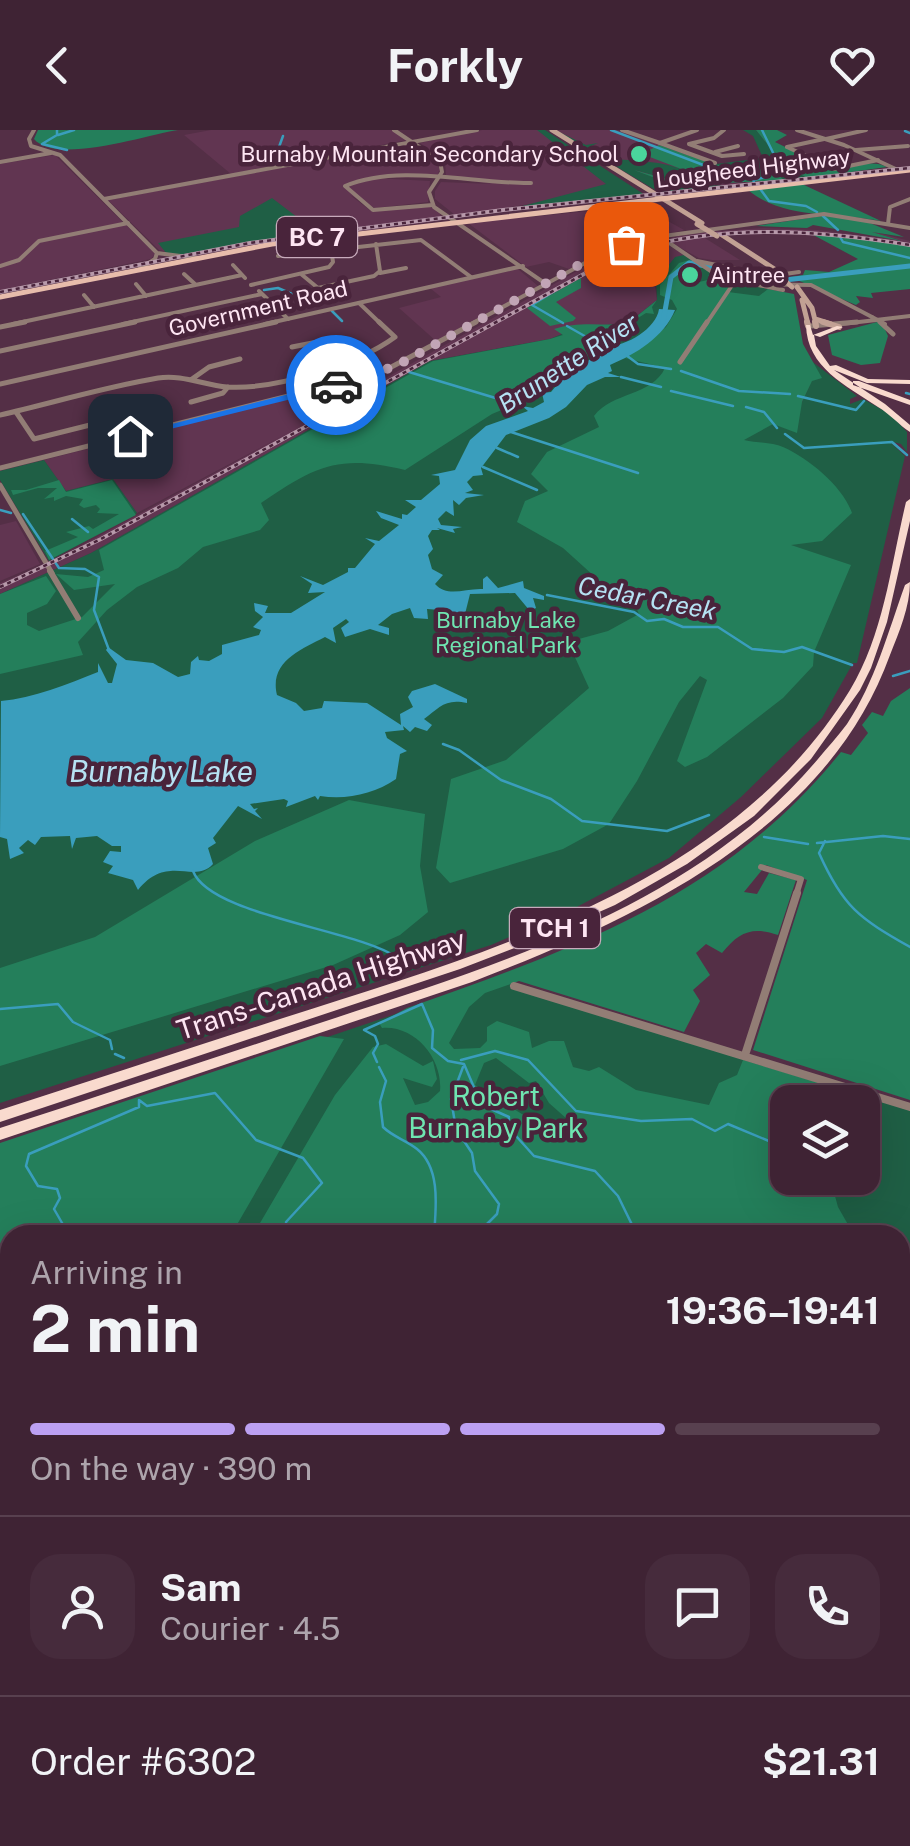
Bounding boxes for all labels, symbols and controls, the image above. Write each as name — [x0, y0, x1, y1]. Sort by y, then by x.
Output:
icon: back — [30, 38, 85, 93]
icon: heart — [825, 38, 880, 93]
text: Forkly — [387, 39, 523, 92]
place label: Burnaby Mountain Secondary School — [241, 141, 619, 167]
marker: Burnaby Mountain Secondary School — [628, 143, 650, 165]
street label: Lougheed Highway — [654, 143, 852, 193]
pin — [584, 202, 669, 287]
road number: BC 7 — [277, 217, 357, 257]
icon: bag — [599, 217, 654, 272]
place label: Aintree — [710, 262, 785, 288]
marker: Aintree — [679, 264, 701, 286]
street label: Government Road — [166, 275, 350, 341]
water label: Brunette River — [492, 306, 644, 419]
courier — [286, 335, 386, 435]
icon: car — [309, 358, 364, 413]
pin — [88, 394, 173, 479]
icon: home — [103, 409, 158, 464]
water label: Cedar Creek — [575, 570, 719, 626]
park label: Burnaby Lake Regional Park — [435, 607, 577, 658]
water label: Burnaby Lake — [69, 753, 253, 789]
road number: TCH 1 — [510, 908, 600, 948]
street label: Trans-Canada Highway — [173, 922, 469, 1046]
park label: Robert Burnaby Park — [408, 1079, 584, 1144]
map controls — [770, 1085, 880, 1195]
button: layers — [770, 1085, 880, 1195]
text: Arriving in — [30, 1254, 183, 1291]
text: 19:36–19:41 — [666, 1288, 880, 1333]
text: 2 min — [30, 1290, 200, 1367]
text: On the way · 390 m — [30, 1450, 312, 1487]
button: person — [30, 1554, 135, 1659]
button: chat — [645, 1554, 750, 1659]
button: phone — [775, 1554, 880, 1659]
text: Sam — [160, 1565, 242, 1610]
text: Courier · 4.5 — [160, 1610, 340, 1647]
text: Order #6302 — [30, 1739, 256, 1784]
text: $21.31 — [762, 1739, 880, 1784]

